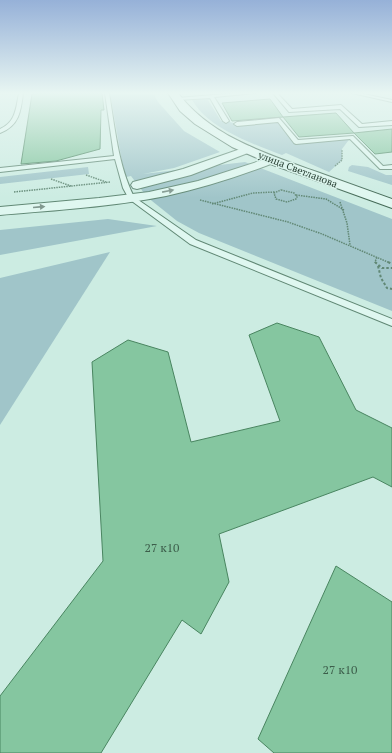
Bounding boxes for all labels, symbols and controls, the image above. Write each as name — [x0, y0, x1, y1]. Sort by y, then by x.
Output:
street label: улица Светланова — [255, 148, 339, 191]
one-way arrow — [162, 188, 174, 194]
one-way arrow — [33, 204, 45, 210]
house number: 27 к10 — [145, 540, 180, 555]
house number: 27 к10 — [323, 662, 358, 677]

